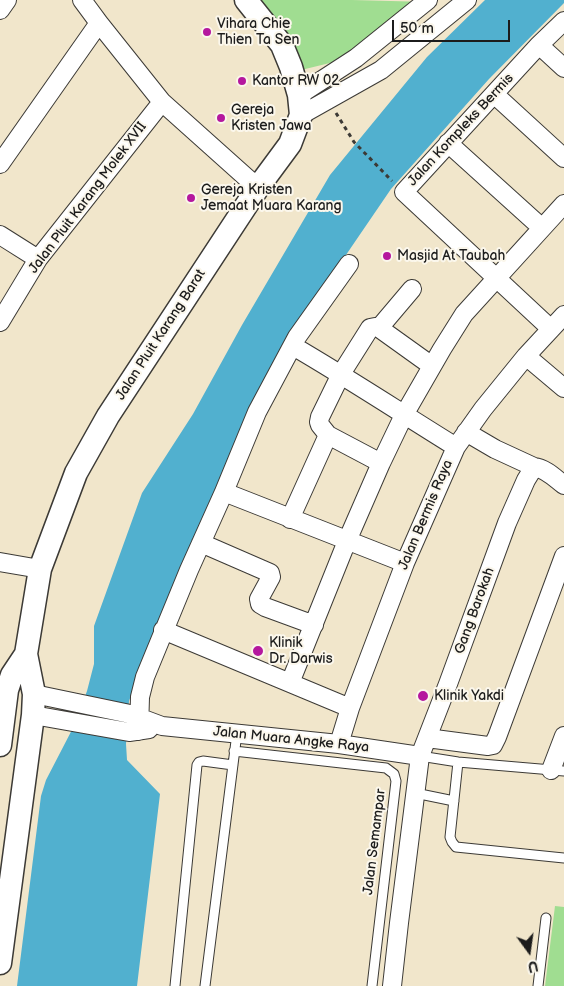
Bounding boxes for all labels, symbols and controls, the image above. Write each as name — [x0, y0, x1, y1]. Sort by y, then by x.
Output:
scale bar — [394, 10, 512, 42]
place label: Vihara Chie Thien Ta Sen — [217, 16, 299, 48]
text: 50 m — [400, 19, 434, 38]
marker: Vihara Chie Thien Ta Sen — [201, 26, 213, 38]
street label: Jalan Kompleks Bermis — [404, 70, 518, 190]
place label: Kantor RW 02 — [252, 73, 339, 89]
marker: Kantor RW 02 — [236, 75, 248, 87]
place label: Gereja Kristen Jawa — [231, 102, 311, 134]
marker: Gereja Kristen Jawa — [215, 112, 227, 124]
street label: Jalan Pluit Karang Molek XVII — [26, 119, 150, 277]
place label: Gereja Kristen Jemaat Muara Karang — [201, 182, 342, 214]
marker: Gereja Kristen Jemaat Muara Karang — [185, 192, 197, 204]
place label: Masjid At Taubah — [397, 248, 505, 264]
marker: Masjid At Taubah — [381, 250, 393, 262]
street label: Jalan Pluit Karang Barat — [112, 267, 210, 403]
street label: Jalan Bermis Raya — [395, 457, 457, 573]
street label: Gang Barokah — [452, 566, 498, 656]
place label: Klinik Dr. Darwis — [269, 635, 333, 668]
marker: Klinik Dr. Darwis — [251, 644, 265, 658]
place label: Klinik Yakdi — [434, 688, 504, 704]
marker: Klinik Yakdi — [416, 689, 430, 703]
street label: Jalan Muara Angke Raya — [212, 723, 370, 757]
street label: Jalan Semampar — [360, 788, 390, 896]
north arrow — [504, 926, 554, 976]
text: U — [526, 957, 540, 975]

